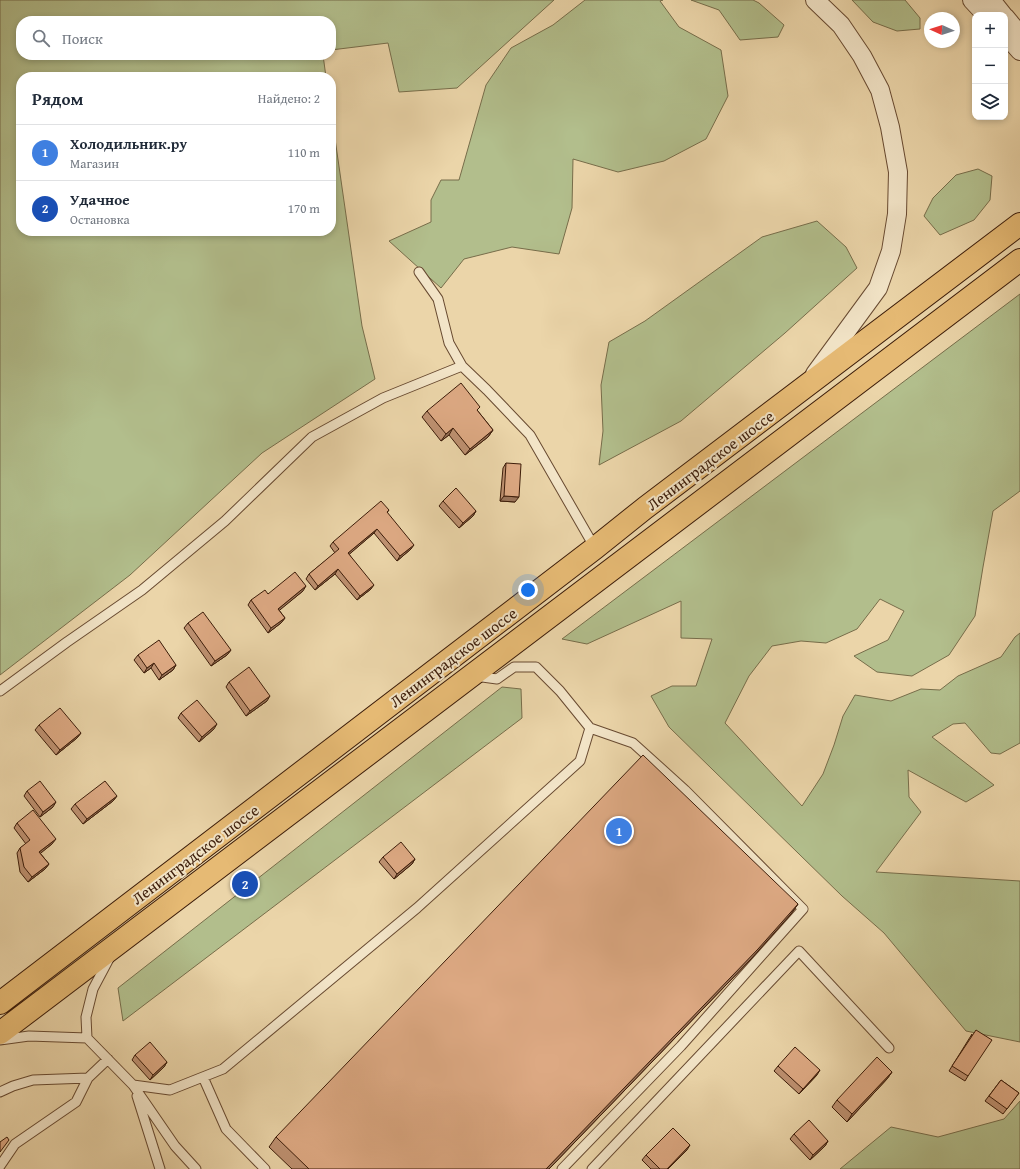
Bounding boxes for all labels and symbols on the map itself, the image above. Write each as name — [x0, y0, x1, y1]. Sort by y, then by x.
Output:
north arrow — [924, 12, 960, 48]
street label: Ленинградское шоссе — [641, 404, 779, 516]
your location — [518, 580, 538, 600]
street label: Ленинградское шоссе — [384, 601, 522, 713]
street label: Ленинградское шоссе — [126, 798, 264, 910]
pin: 1 — [606, 816, 632, 846]
pin: 2 — [232, 869, 258, 899]

